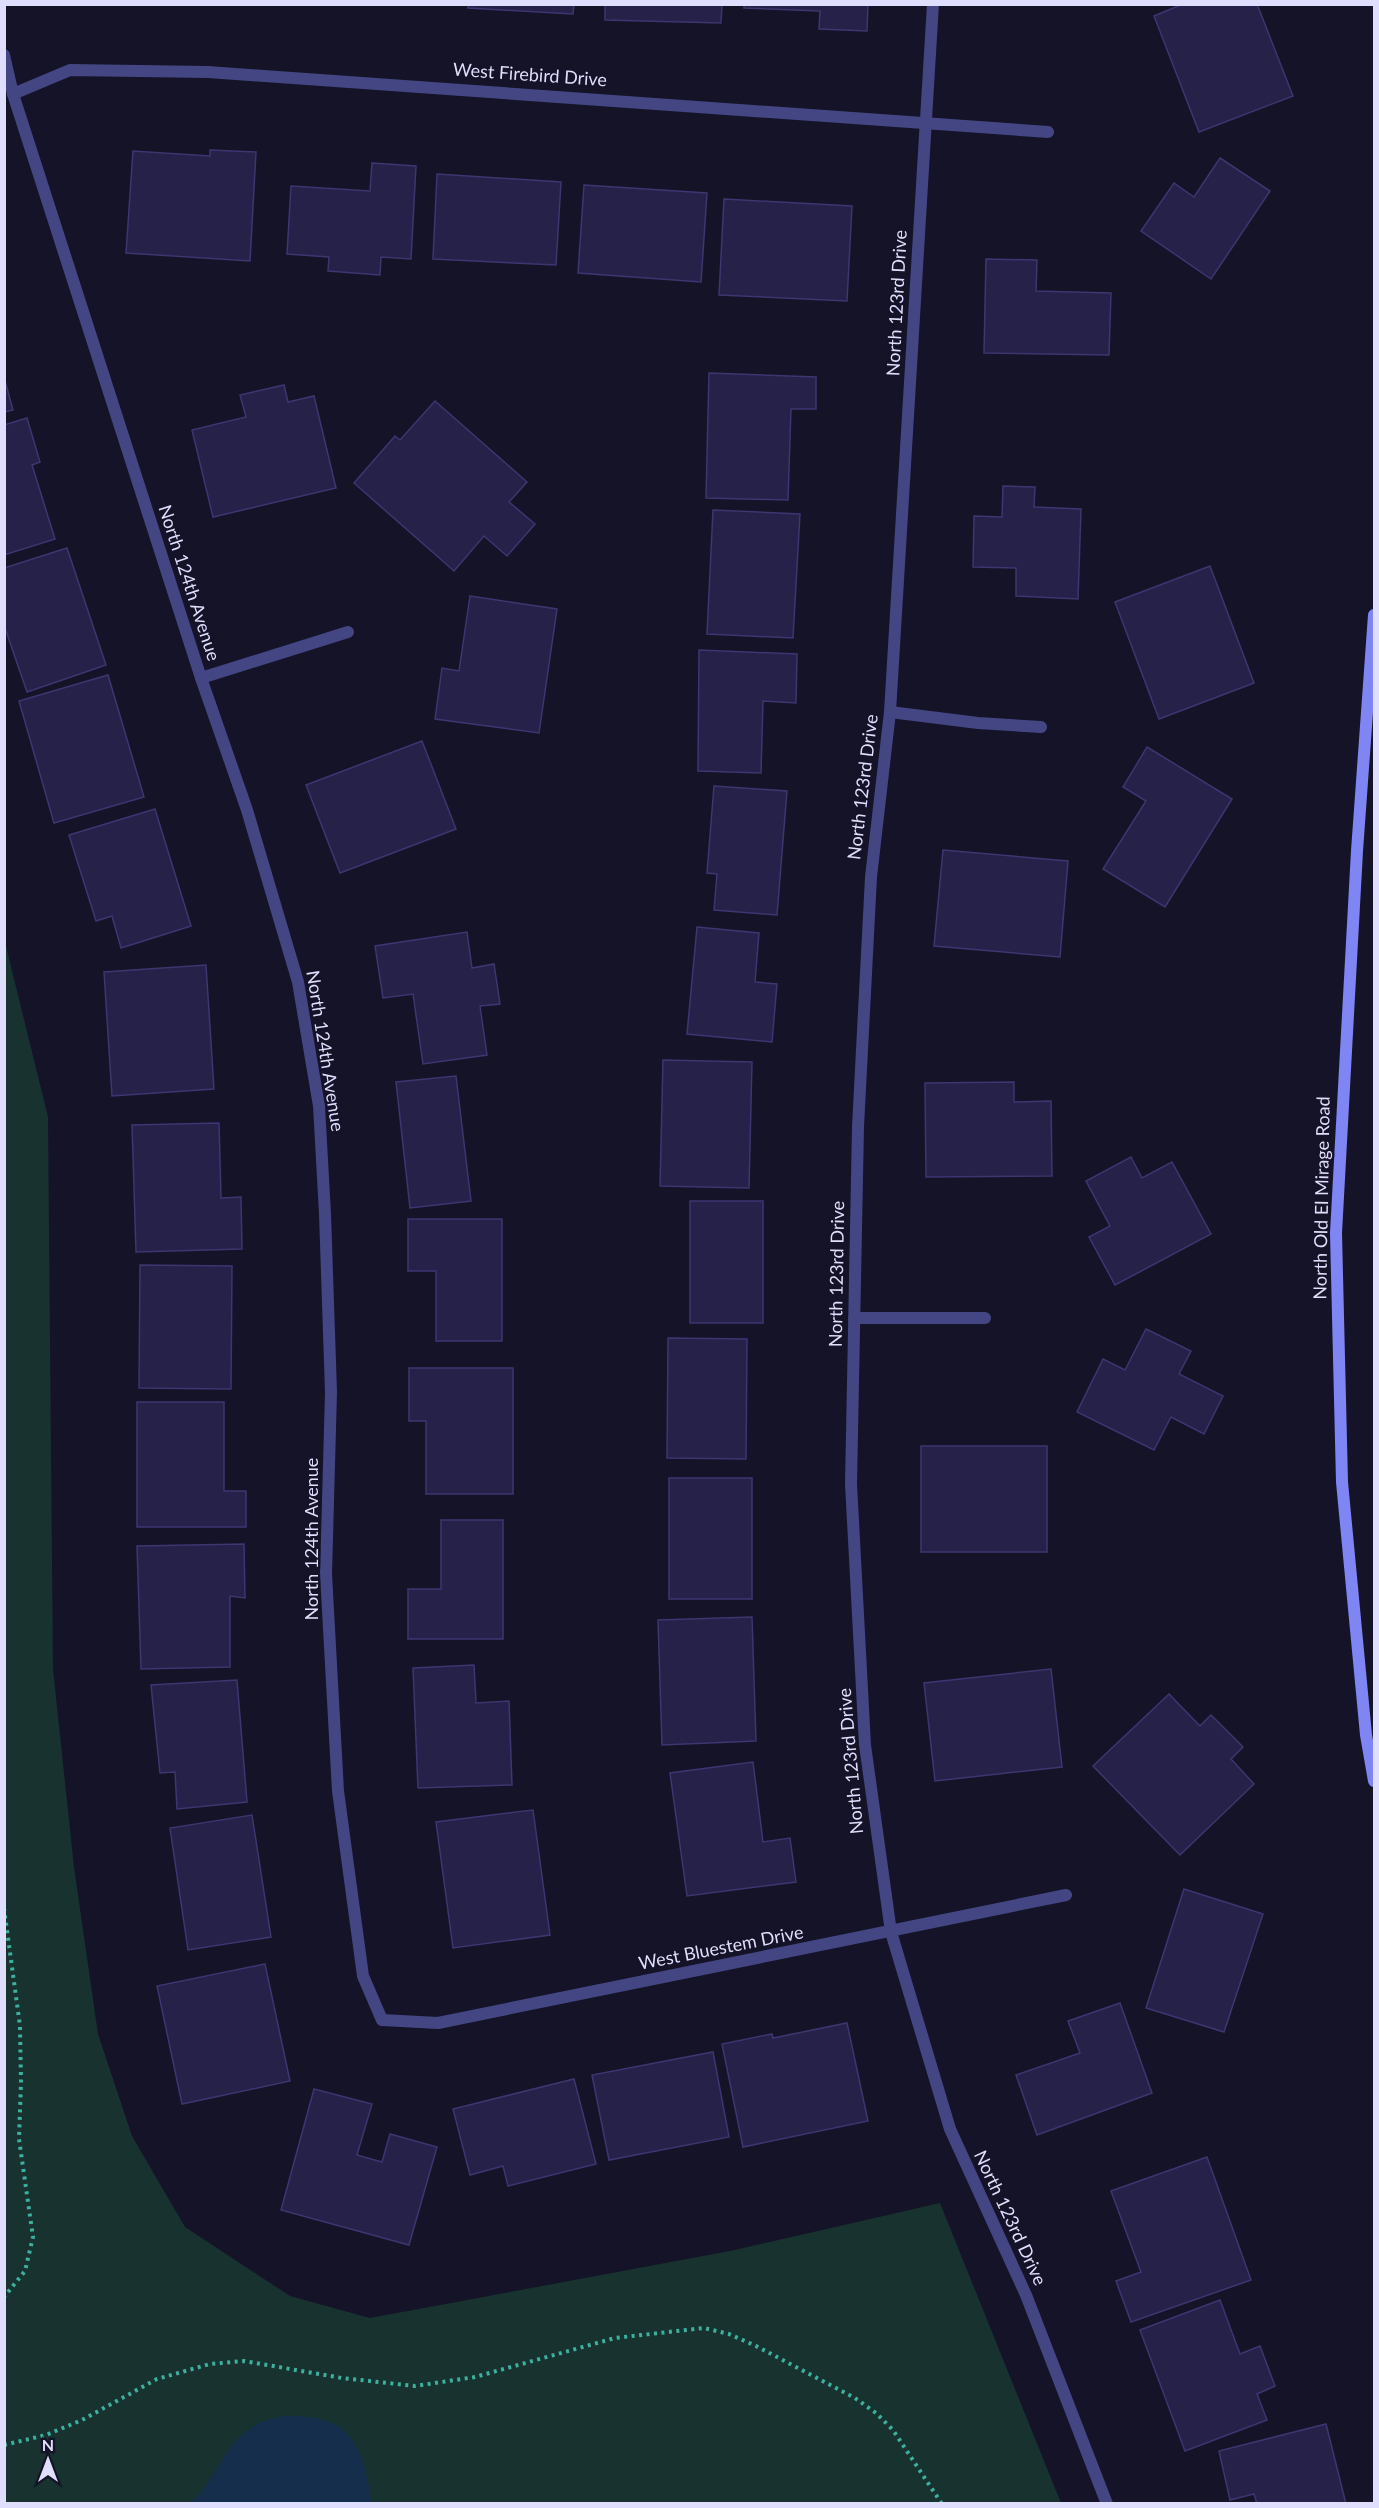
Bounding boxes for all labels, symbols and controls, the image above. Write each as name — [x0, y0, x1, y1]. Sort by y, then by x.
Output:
street label: West Firebird Drive — [452, 58, 608, 90]
street label: North 123rd Drive — [881, 229, 911, 377]
street label: North 124th Avenue — [154, 502, 226, 663]
street label: North 123rd Drive — [842, 713, 882, 861]
street label: North 124th Avenue — [302, 969, 350, 1133]
street label: North Old El Mirage Road — [1308, 1096, 1334, 1300]
street label: North 123rd Drive — [824, 1201, 848, 1347]
street label: North 124th Avenue — [300, 1458, 322, 1620]
street label: North 123rd Drive — [833, 1687, 867, 1835]
street label: West Bluestem Drive — [637, 1920, 805, 1974]
street label: North 123rd Drive — [970, 2147, 1052, 2289]
north arrow — [18, 2430, 78, 2490]
text: N — [42, 2435, 54, 2454]

